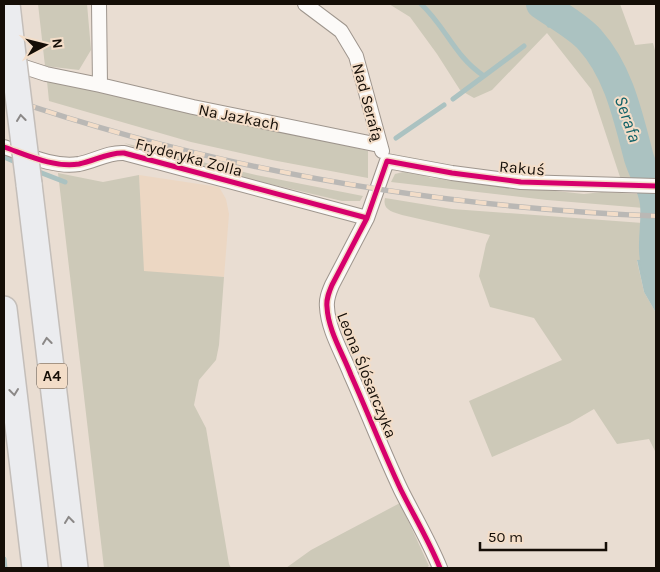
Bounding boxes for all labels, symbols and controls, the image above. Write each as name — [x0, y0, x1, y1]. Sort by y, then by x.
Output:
north arrow — [20, 20, 70, 70]
text: N — [48, 37, 66, 49]
street label: Nad Serafą — [348, 61, 388, 143]
water label: Serafa — [610, 93, 646, 145]
street label: Na Jazkach — [197, 100, 281, 134]
one-way arrow — [16, 114, 27, 122]
street label: Fryderyka Zolla — [133, 134, 245, 180]
street label: Rakuś — [498, 157, 546, 179]
street label: Leona Ślósarczyka — [333, 309, 401, 441]
one-way arrow — [43, 337, 53, 345]
road number: A4 — [37, 364, 67, 388]
one-way arrow — [8, 388, 18, 397]
one-way arrow — [64, 516, 75, 524]
scale bar — [480, 520, 606, 552]
text: 50 m — [488, 528, 523, 546]

